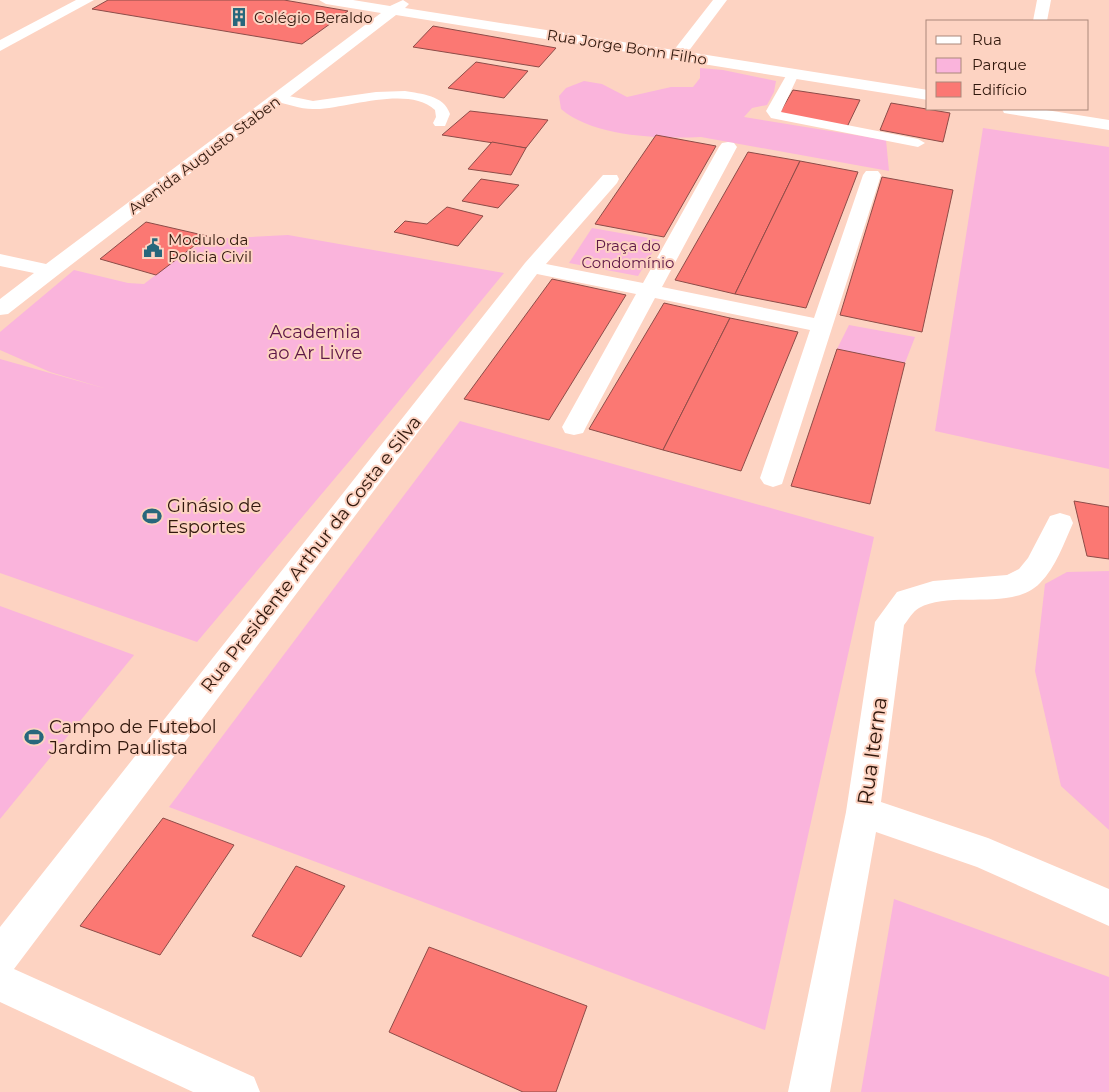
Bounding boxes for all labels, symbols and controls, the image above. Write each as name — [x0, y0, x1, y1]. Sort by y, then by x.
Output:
building icon: Colégio Beraldo — [228, 6, 250, 28]
place label: Colégio Beraldo — [254, 8, 373, 27]
legend — [926, 20, 1089, 110]
street label: Rua Jorge Bonn Filho — [546, 25, 708, 69]
text: Rua — [972, 30, 1002, 49]
text: Parque — [972, 55, 1027, 74]
text: Edifício — [972, 80, 1027, 99]
street label: Avenida Augusto Staben — [124, 92, 284, 218]
place label: Modulo da Policia Civil — [168, 230, 252, 266]
park label: Praça do Condomínio — [582, 236, 674, 272]
public building icon: Modulo da Policia Civil — [142, 237, 164, 259]
park label: Academia ao Ar Livre — [268, 321, 362, 364]
street label: Rua Presidente Arthur da Costa e Silva — [196, 411, 426, 697]
place label: Ginásio de Esportes — [167, 495, 261, 538]
sports icon: Ginásio de Esportes — [141, 505, 163, 527]
street label: Rua Iterna — [852, 695, 892, 807]
place label: Campo de Futebol Jardim Paulista — [48, 716, 217, 759]
sports icon: Campo de Futebol Jardim Paulista — [23, 726, 45, 748]

